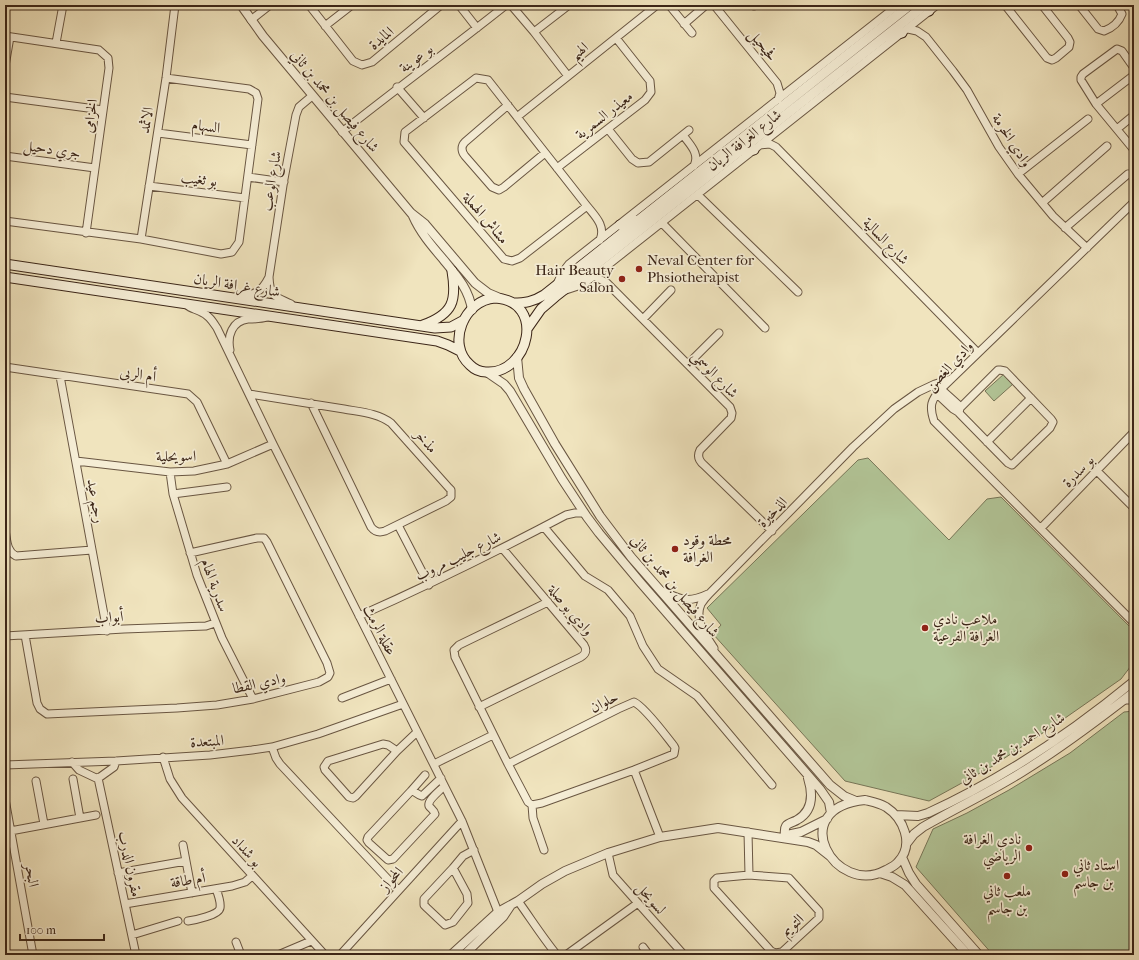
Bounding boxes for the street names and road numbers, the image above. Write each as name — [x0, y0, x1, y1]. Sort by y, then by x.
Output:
street label: المايدة — [365, 22, 397, 54]
street label: فحيحيل — [743, 25, 781, 66]
street label: الهيم — [566, 38, 596, 69]
street label: بو عوينة — [396, 39, 437, 77]
street label: شارع فيصل بن محمد بن ثاني — [284, 46, 383, 159]
street label: معيذر السمرية — [572, 87, 637, 144]
street label: الخزامى — [79, 98, 102, 134]
street label: الاثمد — [135, 105, 157, 135]
street label: شارع الغرافة الريان — [703, 105, 787, 178]
street label: وادي الخرمة — [986, 110, 1036, 172]
street label: السهام — [190, 115, 221, 141]
street label: جري دحيل — [22, 136, 82, 165]
street label: شارع الوعب — [257, 150, 289, 213]
street label: بو ثغيب — [180, 168, 218, 191]
street label: مشاش الهملة — [459, 188, 513, 248]
street label: شارع السالية — [856, 214, 913, 271]
street label: شارع غرافة الريان — [192, 269, 282, 305]
street label: وادي الغصن — [921, 337, 979, 397]
street label: شارع الوسمي — [684, 346, 742, 405]
street label: أم الربى — [118, 361, 158, 389]
street label: مذخر — [409, 424, 441, 457]
street label: اسويحلية — [156, 447, 196, 465]
street label: بو سدرة — [1058, 451, 1098, 491]
street label: رجم عيد — [78, 477, 109, 525]
street label: الذخيرة — [753, 493, 791, 531]
street label: شارع جليب مروب — [412, 527, 506, 588]
street label: شارع فيصل بن محمد بن ثاني — [624, 531, 723, 644]
street label: سدرية الهام — [193, 556, 233, 616]
street label: وادي بو صلة — [541, 580, 598, 641]
street label: عقلة الرمث — [360, 601, 400, 659]
street label: أبواب — [94, 605, 124, 627]
street label: وادي القطا — [231, 669, 288, 700]
street label: حلوان — [587, 687, 621, 717]
street label: شارع احمد بن محمد بن ثاني — [956, 708, 1070, 791]
street label: المبتعدة — [189, 731, 225, 751]
street label: مقرون الدرب — [113, 829, 146, 899]
street label: بو شداد — [228, 831, 266, 871]
street label: البحر — [20, 860, 43, 888]
street label: المحواز — [374, 863, 407, 897]
street label: أم طاقة — [169, 866, 208, 896]
street label: لسويحل — [631, 878, 670, 919]
street label: التويم — [777, 910, 810, 943]

